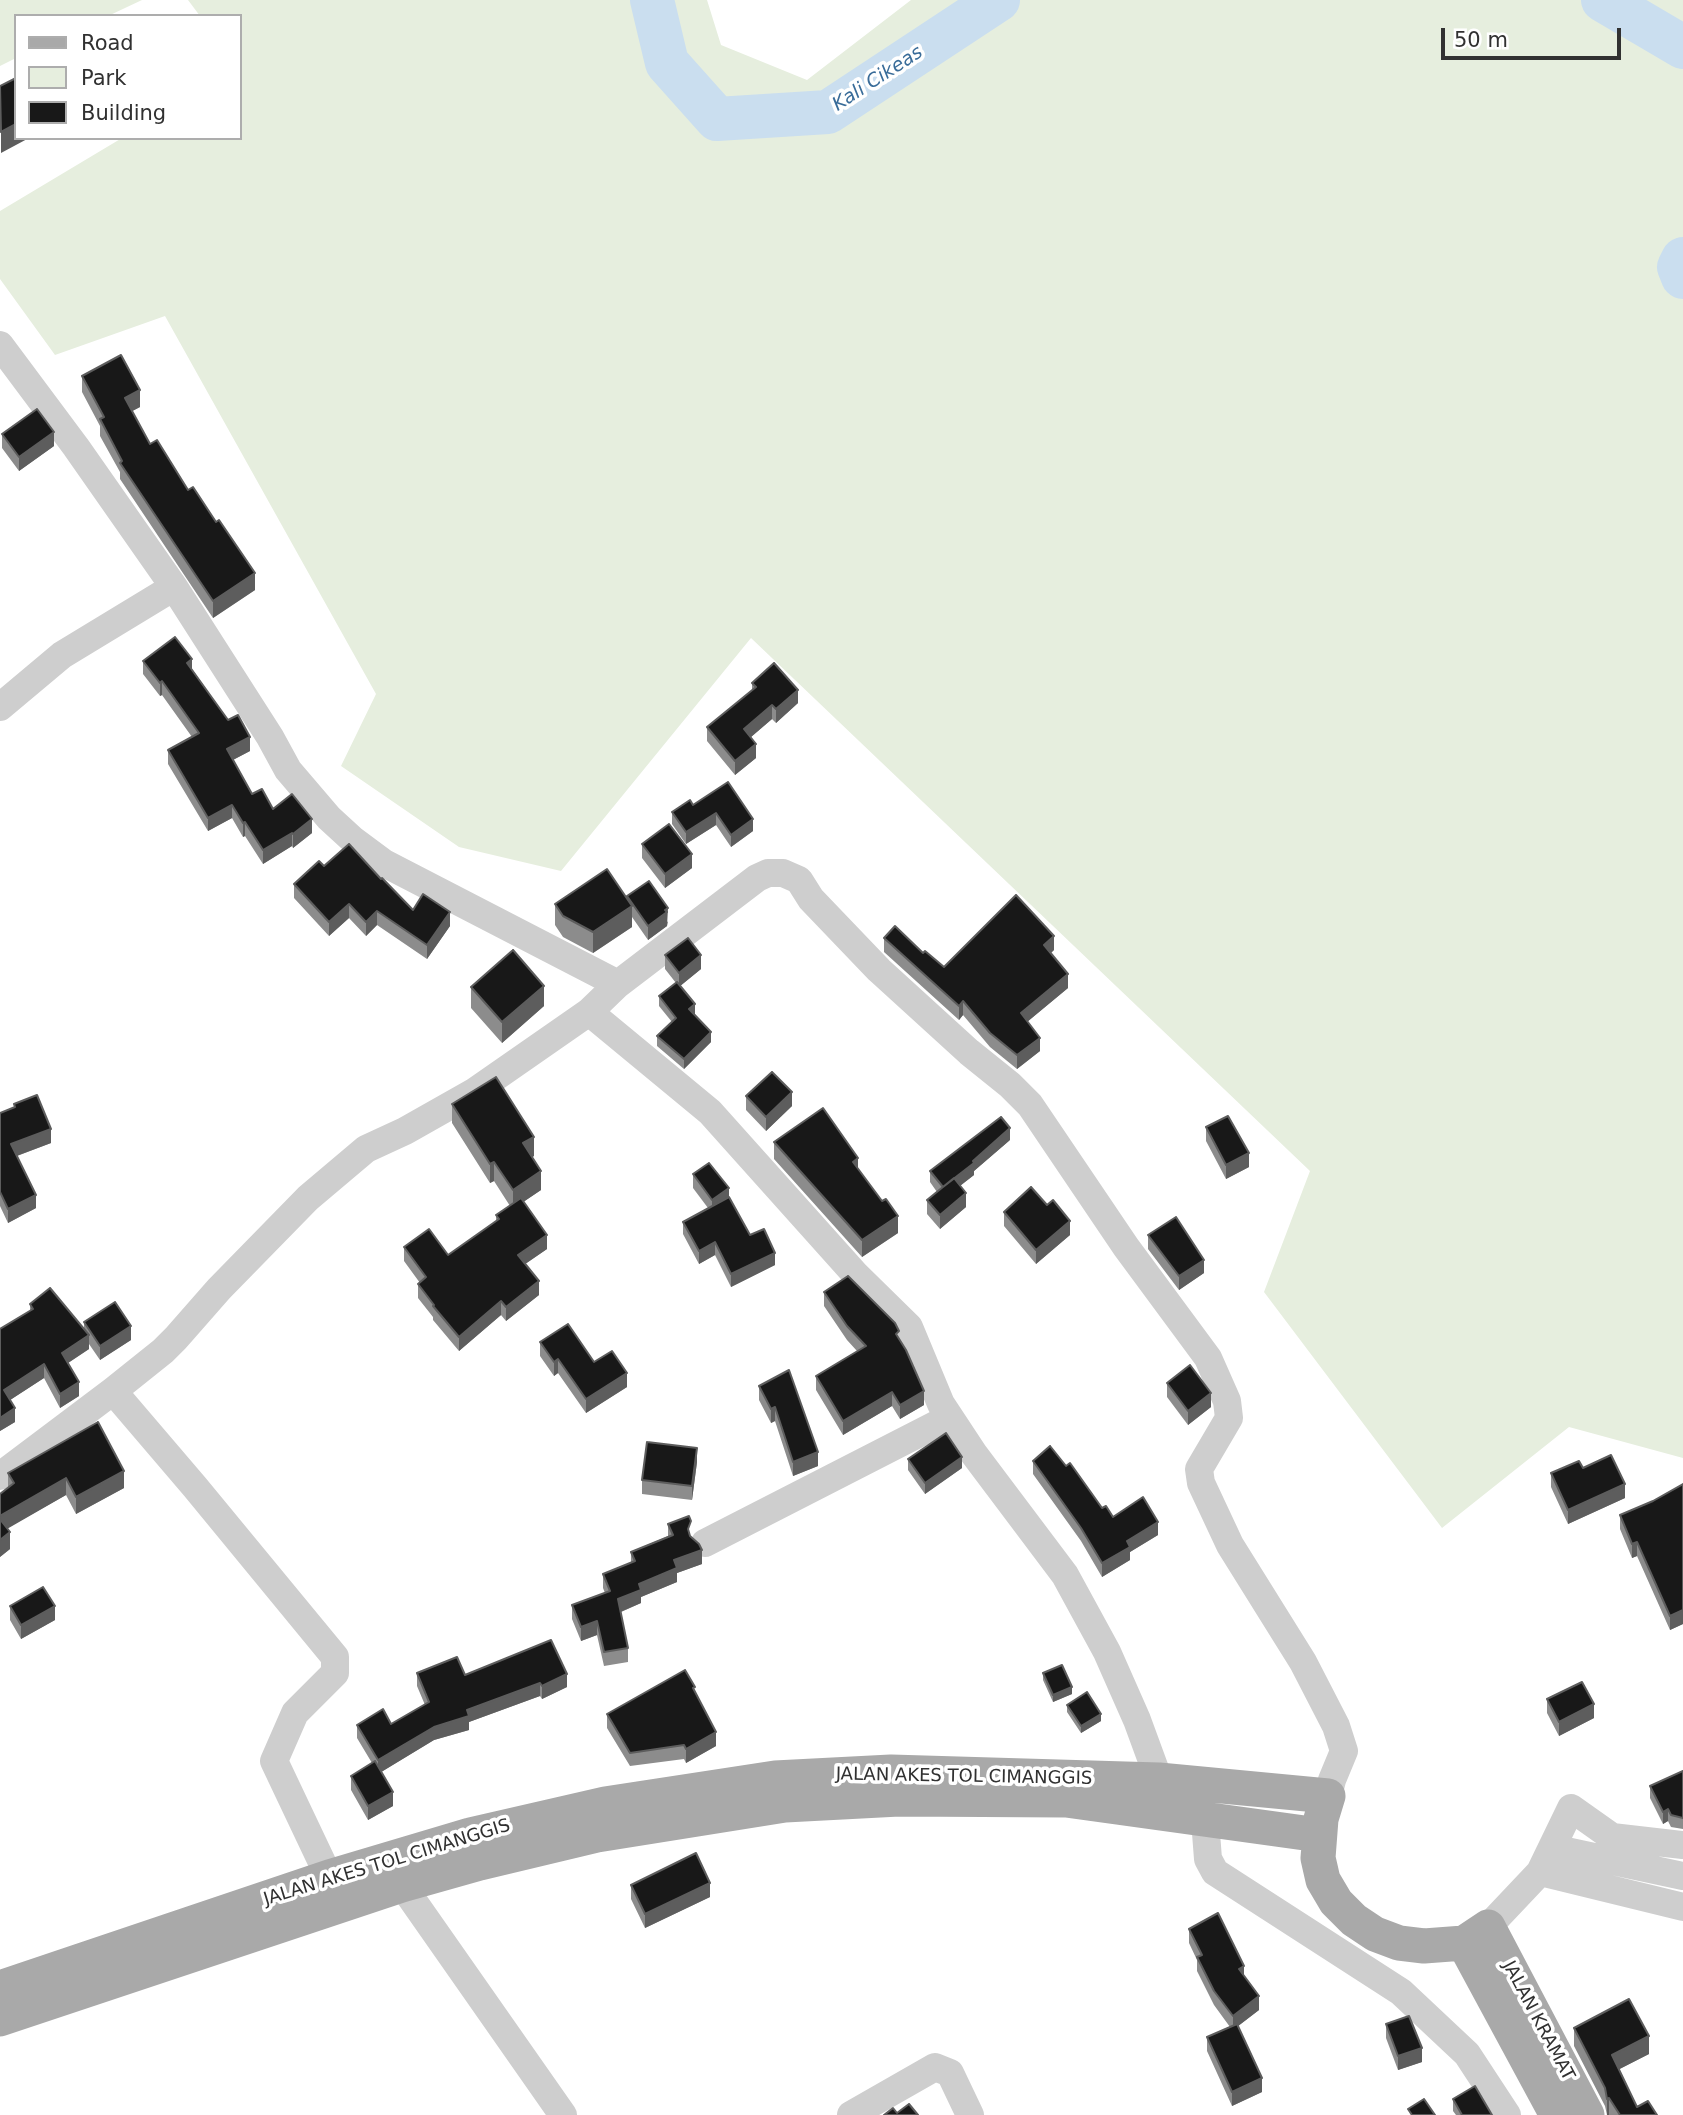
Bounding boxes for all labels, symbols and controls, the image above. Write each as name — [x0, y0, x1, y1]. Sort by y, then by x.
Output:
legend — [14, 14, 242, 140]
scale bar — [1445, 14, 1625, 58]
text: 50 m — [1454, 28, 1508, 52]
text: Road — [81, 31, 134, 55]
water label: Kali Cikeas — [829, 41, 927, 117]
text: Park — [81, 66, 126, 90]
text: Building — [81, 101, 166, 125]
street label: JALAN AKES TOL CIMANGGIS — [836, 1764, 1092, 1790]
street label: JALAN AKES TOL CIMANGGIS — [261, 1815, 513, 1911]
street label: JALAN KRAMAT — [1497, 1957, 1579, 2085]

